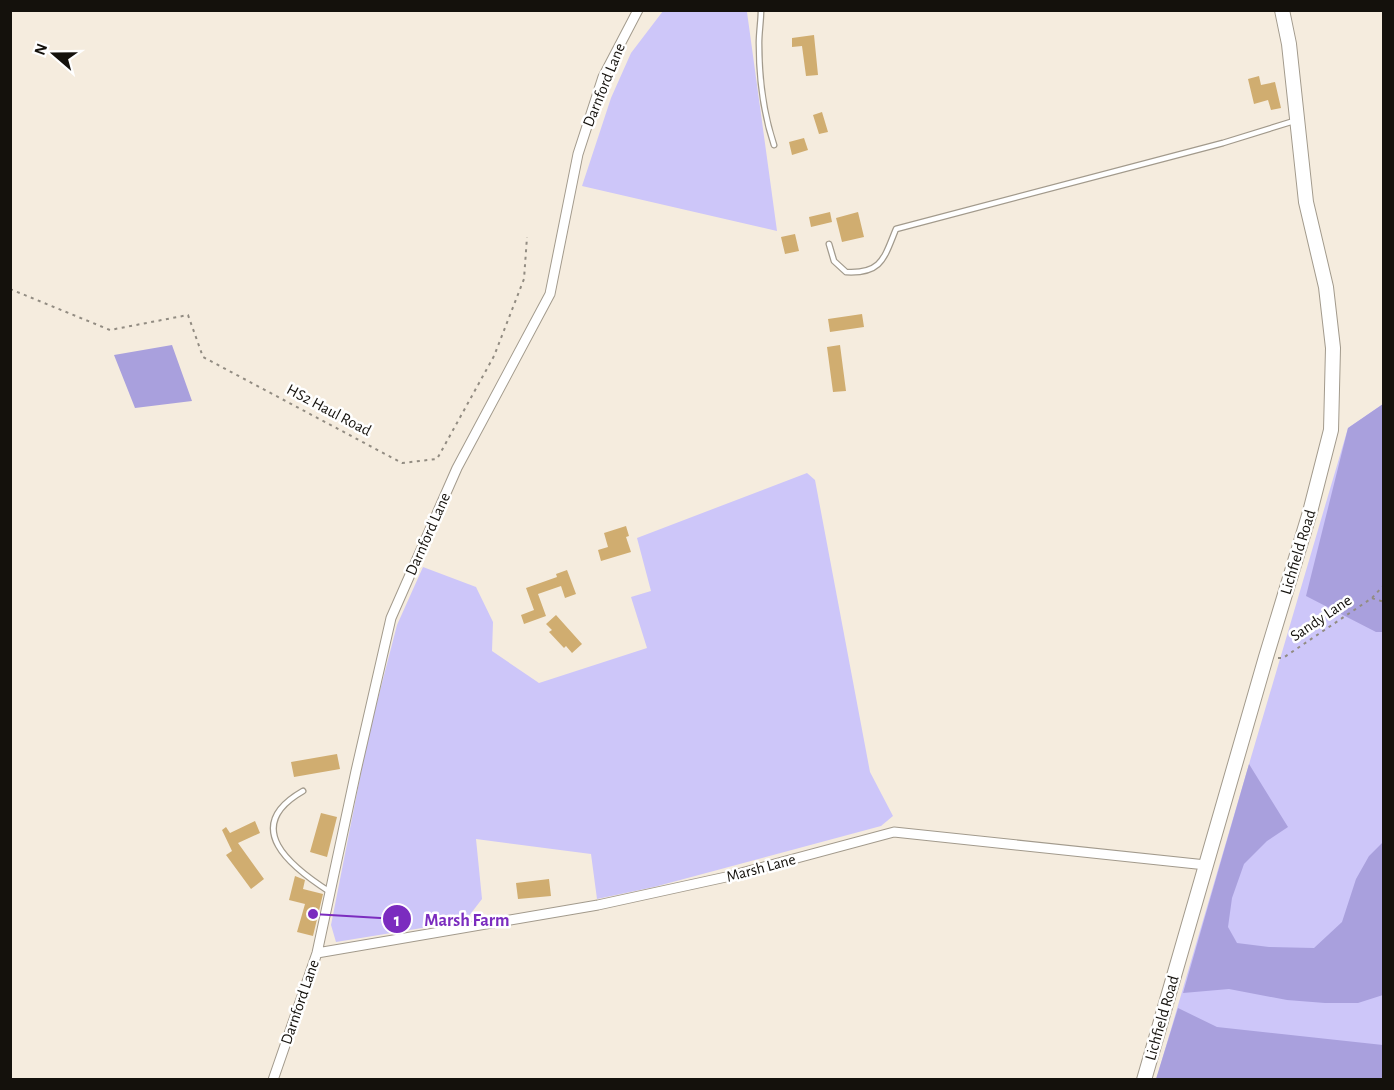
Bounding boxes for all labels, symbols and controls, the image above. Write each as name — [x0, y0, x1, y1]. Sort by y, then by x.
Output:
north arrow — [24, 24, 84, 84]
text: N — [31, 41, 50, 57]
street label: Darnford Lane — [580, 41, 628, 129]
street label: HS2 Haul Road — [284, 381, 374, 439]
street label: Darnford Lane — [403, 490, 453, 578]
street label: Lichfield Road — [1278, 508, 1318, 596]
street label: Sandy Lane — [1288, 592, 1355, 645]
street label: Marsh Lane — [725, 851, 797, 885]
callout: Marsh Farm — [382, 901, 522, 937]
text: 1 — [394, 912, 400, 930]
text: Marsh Farm — [424, 912, 510, 930]
street label: Darnford Lane — [278, 957, 322, 1047]
street label: Lichfield Road — [1142, 974, 1182, 1062]

